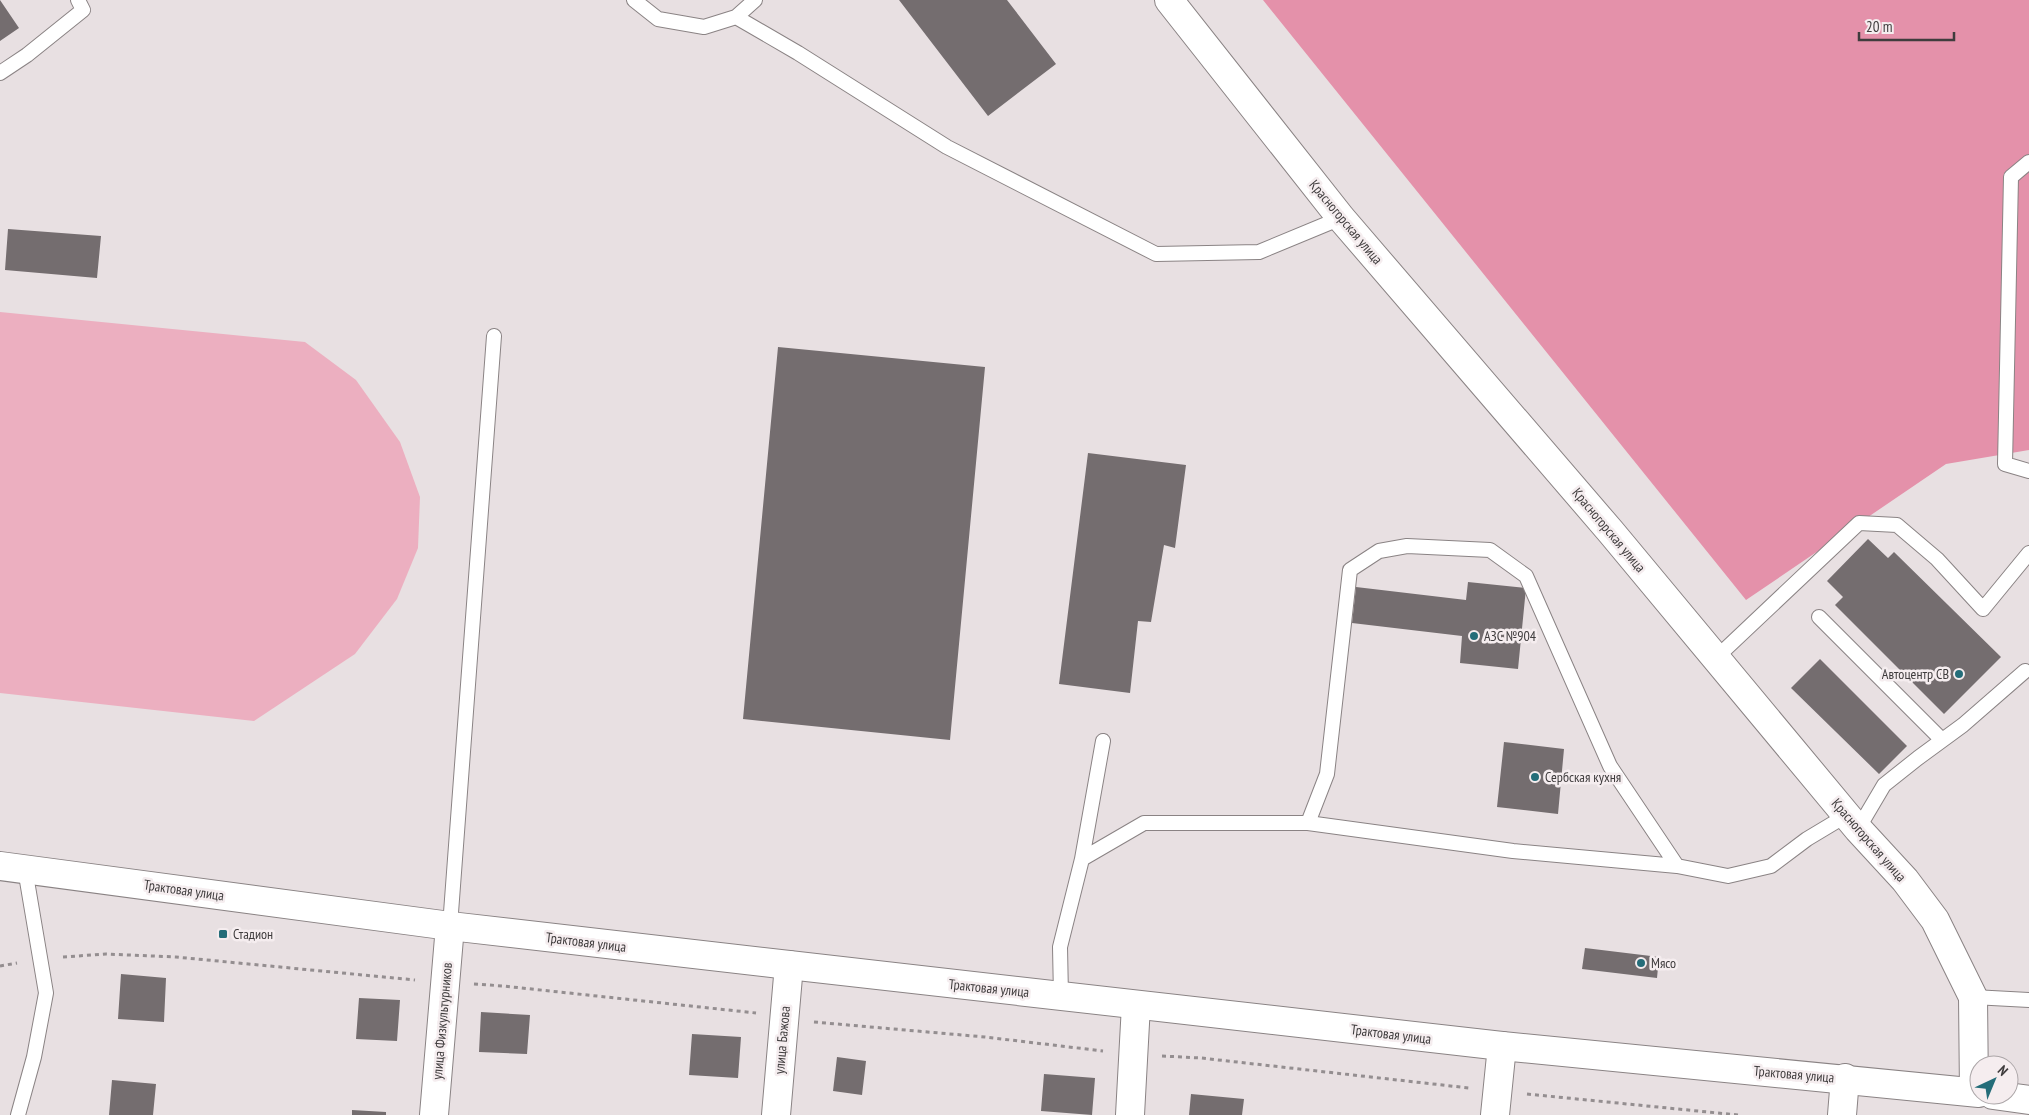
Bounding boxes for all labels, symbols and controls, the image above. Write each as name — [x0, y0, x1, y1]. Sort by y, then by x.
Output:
scale bar — [1859, 10, 1954, 42]
text: 20 m — [1866, 17, 1892, 36]
street label: Красногорская улица — [1305, 176, 1387, 268]
street label: Красногорская улица — [1568, 484, 1650, 576]
place label: АЗС №904 — [1484, 627, 1537, 645]
marker: АЗС №904 — [1468, 630, 1480, 642]
place label: Автоцентр СВ — [1882, 665, 1949, 683]
marker: Автоцентр СВ — [1953, 668, 1965, 680]
place label: Сербская кухня — [1545, 768, 1621, 786]
marker: Сербская кухня — [1529, 771, 1541, 783]
street label: Красногорская улица — [1828, 795, 1910, 885]
street label: Трактовая улица — [143, 875, 225, 905]
place label: Стадион — [233, 925, 273, 943]
marker: Стадион — [217, 928, 229, 940]
street label: Трактовая улица — [545, 928, 627, 956]
place label: Мясо — [1651, 954, 1676, 972]
marker: Мясо — [1635, 957, 1647, 969]
street label: улица Физкультурников — [428, 961, 456, 1080]
street label: Трактовая улица — [948, 975, 1030, 1001]
street label: улица Бажова — [770, 1005, 794, 1075]
street label: Трактовая улица — [1350, 1020, 1432, 1048]
north arrow — [1969, 1055, 2019, 1105]
street label: Трактовая улица — [1753, 1062, 1835, 1086]
text: N — [1994, 1062, 2012, 1080]

